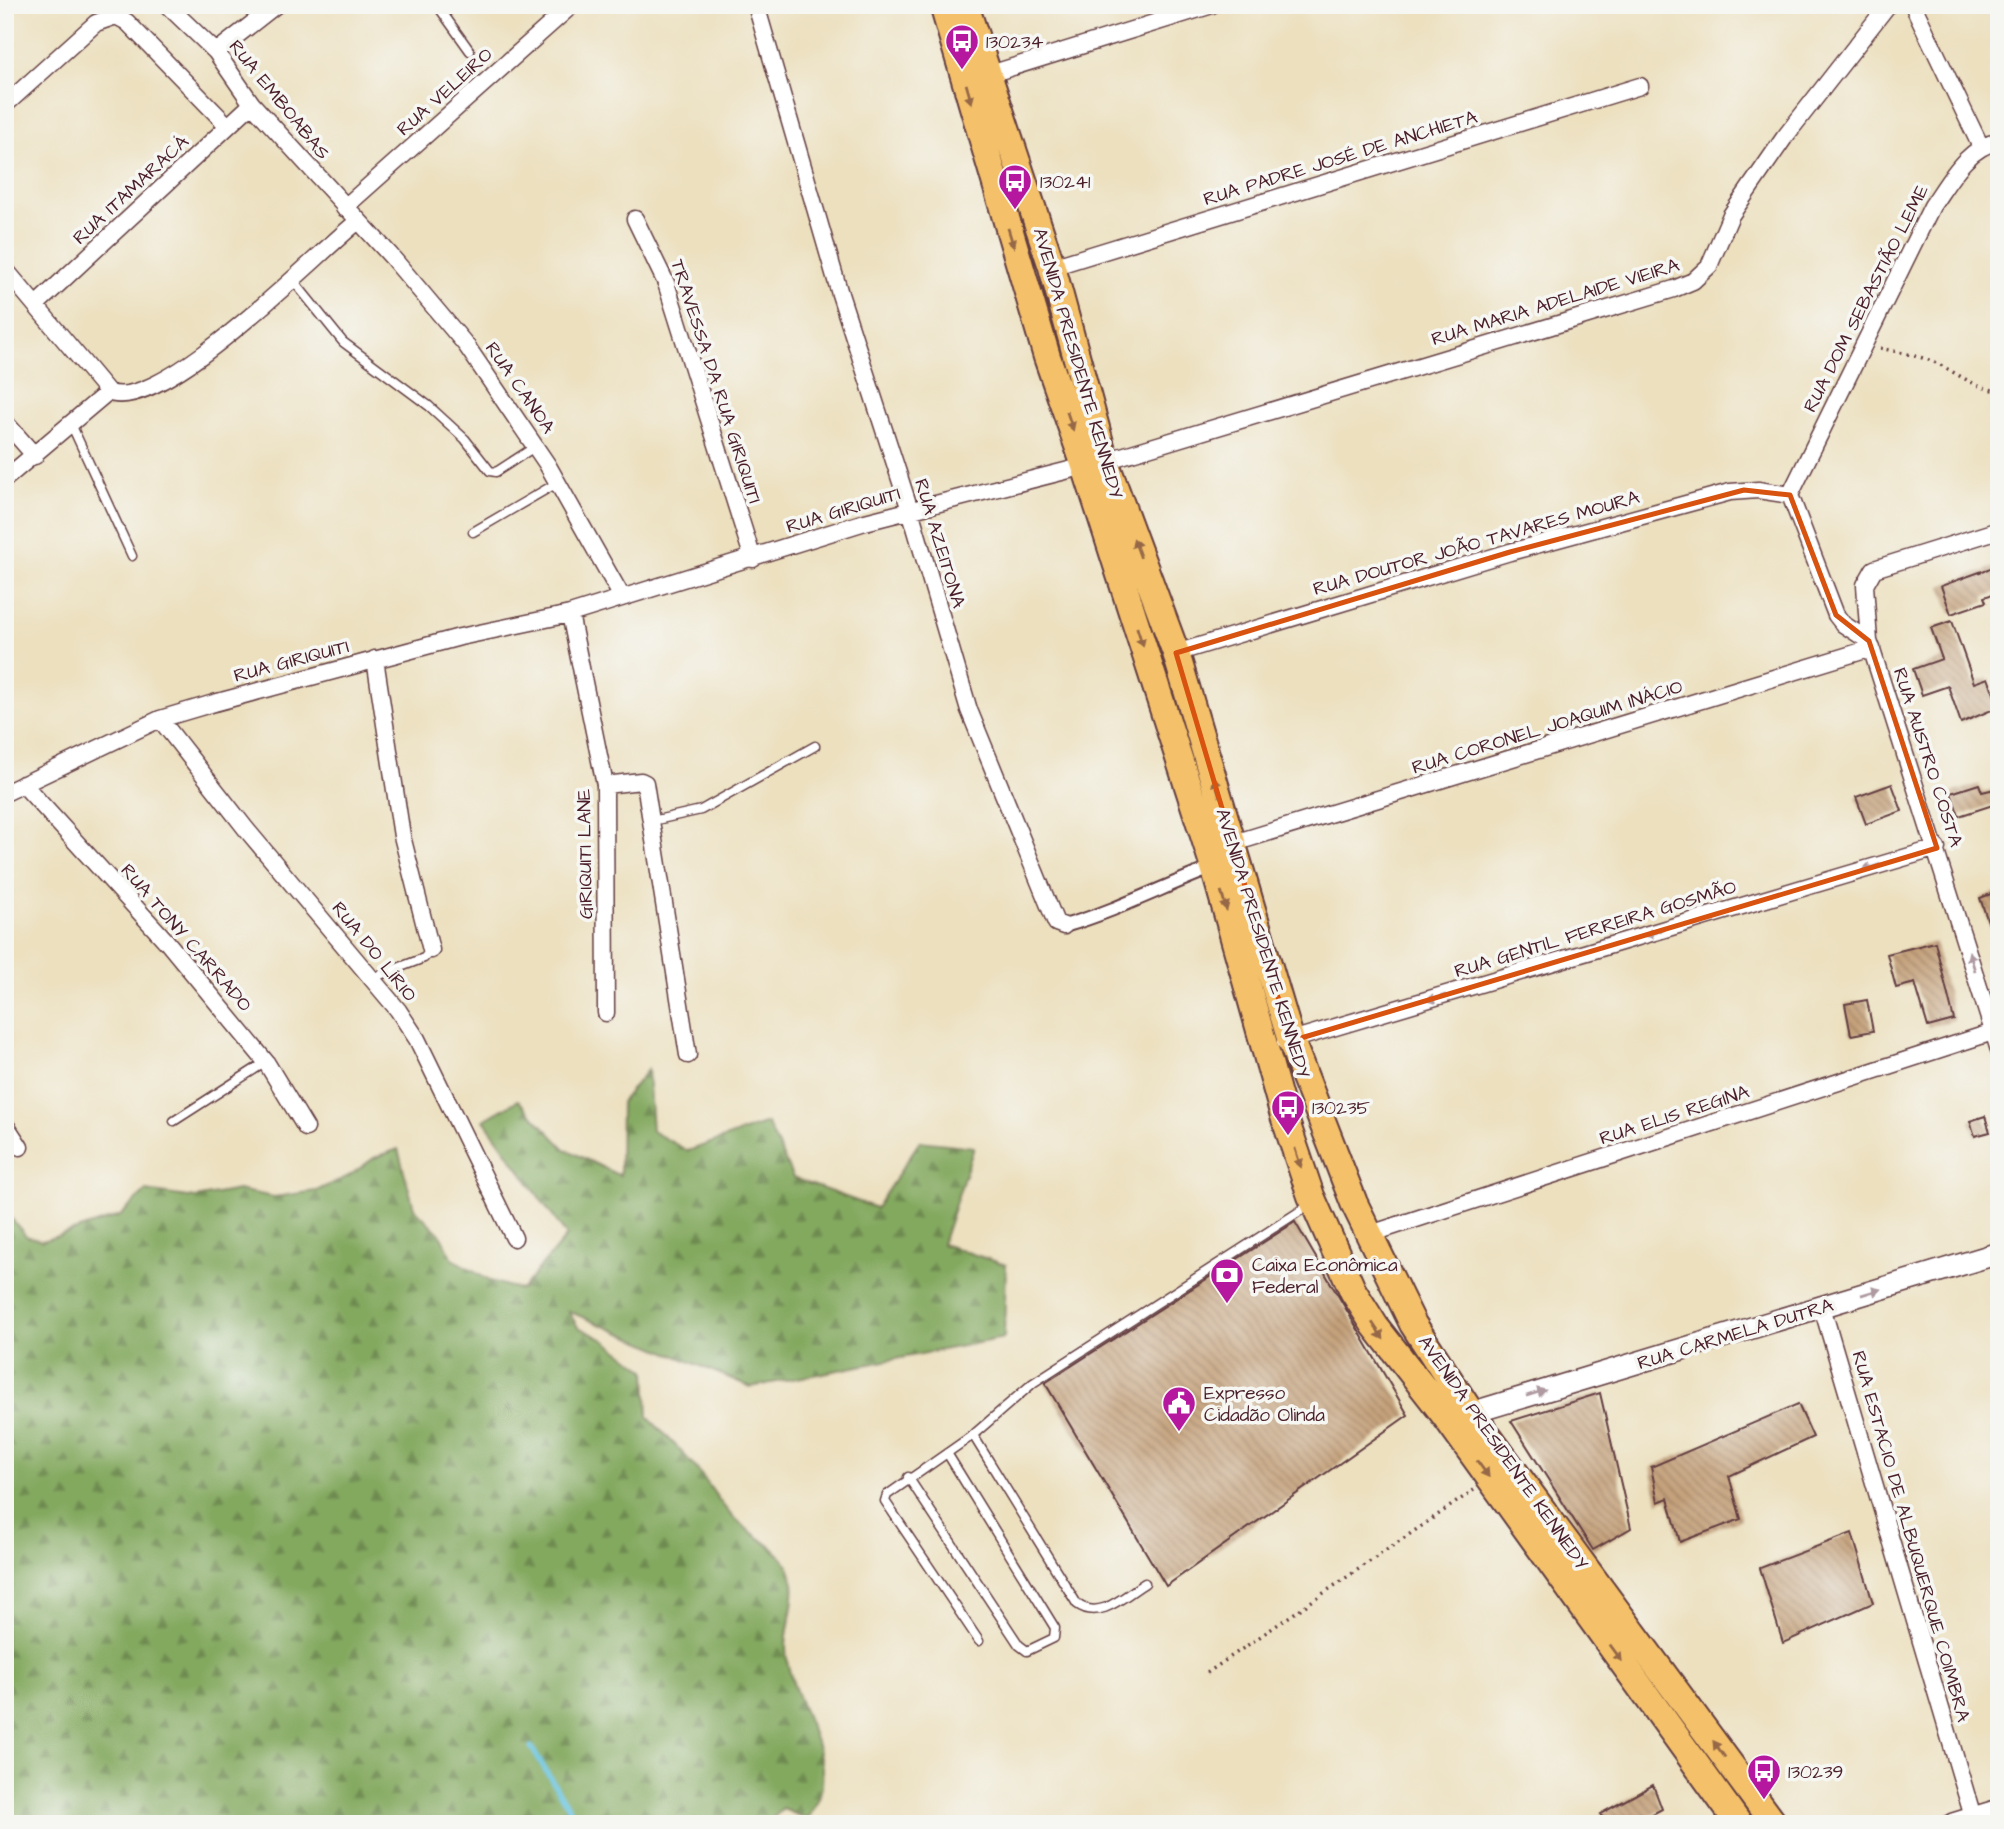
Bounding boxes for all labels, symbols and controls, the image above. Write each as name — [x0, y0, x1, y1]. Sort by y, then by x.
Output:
bus stop icon: 130234 — [943, 22, 981, 71]
place label: 130234 — [986, 29, 1044, 56]
street label: RUA EMBOABAS — [222, 34, 336, 166]
street label: RUA VELEIRO — [391, 42, 499, 143]
one-way arrow — [964, 84, 974, 105]
street label: RUA PADRE JOSÉ DE ANCHIETA — [1200, 104, 1481, 213]
street label: RUA ITAMARACÁ — [67, 129, 195, 251]
bus stop icon: 130241 — [996, 162, 1034, 211]
place label: 130241 — [1040, 169, 1091, 196]
street label: RUA DOM SEBASTIÃO LEME — [1797, 180, 1936, 417]
street label: AVENIDA PRESIDENTE KENNEDY — [1026, 225, 1129, 502]
one-way arrow — [1006, 228, 1016, 249]
street label: RUA MARIA ADELAIDE VIEIRA — [1428, 252, 1683, 353]
street label: TRAVESSA DA RUA GIRIQUITI — [663, 256, 768, 507]
street label: RUA CANOA — [478, 337, 561, 439]
one-way arrow — [1065, 411, 1076, 432]
street label: RUA AZEITONA — [907, 475, 972, 611]
street label: RUA GIRIQUITI — [783, 480, 904, 541]
street label: RUA DOUTOR JOÃO TAVARES MOURA — [1310, 484, 1643, 603]
one-way arrow — [1131, 538, 1142, 559]
one-way arrow — [1136, 627, 1146, 648]
street label: RUA GIRIQUITI — [231, 633, 352, 690]
street label: RUA AUSTRO COSTA — [1886, 664, 1969, 851]
street label: RUA CORONEL JOAQUIM INÁCIO — [1409, 673, 1686, 782]
one-way arrow — [1211, 776, 1221, 797]
street label: GIRIQUITI LANE — [571, 789, 600, 919]
street label: AVENIDA PRESIDENTE KENNEDY — [1209, 805, 1317, 1082]
street label: RUA TONY CARRADO — [114, 858, 258, 1018]
one-way arrow — [1861, 863, 1882, 873]
street label: RUA GENTIL FERREIRA GOSMÃO — [1451, 874, 1740, 985]
one-way arrow — [1219, 891, 1229, 912]
street label: RUA DO LÍRIO — [325, 896, 423, 1008]
one-way arrow — [1643, 928, 1664, 938]
one-way arrow — [1966, 951, 1976, 972]
one-way arrow — [1425, 993, 1446, 1003]
street label: RUA ELIS REGINA — [1596, 1078, 1753, 1152]
bus stop icon: 130235 — [1269, 1088, 1307, 1137]
place label: 130235 — [1312, 1095, 1371, 1122]
one-way arrow — [1294, 1148, 1304, 1169]
place label: Caixa Econômica Federal — [1252, 1252, 1398, 1301]
bank icon: Caixa Econômica Federal — [1208, 1256, 1246, 1305]
one-way arrow — [1861, 1286, 1882, 1296]
street label: RUA CARMELA DUTRA — [1634, 1292, 1837, 1377]
one-way arrow — [1372, 1321, 1385, 1341]
street label: AVENIDA PRESIDENTE KENNEDY — [1411, 1330, 1594, 1576]
street label: RUA ESTACIO DE ALBUQUERQUE COIMBRA — [1845, 1348, 1977, 1725]
place label: Expresso Cidadão Olinda — [1204, 1380, 1325, 1429]
public building icon: Expresso Cidadão Olinda — [1160, 1384, 1198, 1433]
one-way arrow — [1526, 1387, 1547, 1397]
one-way arrow — [1476, 1460, 1490, 1478]
one-way arrow — [1609, 1644, 1623, 1662]
one-way arrow — [1713, 1740, 1727, 1758]
bus stop icon: 130239 — [1745, 1752, 1783, 1801]
place label: 130239 — [1788, 1759, 1843, 1786]

